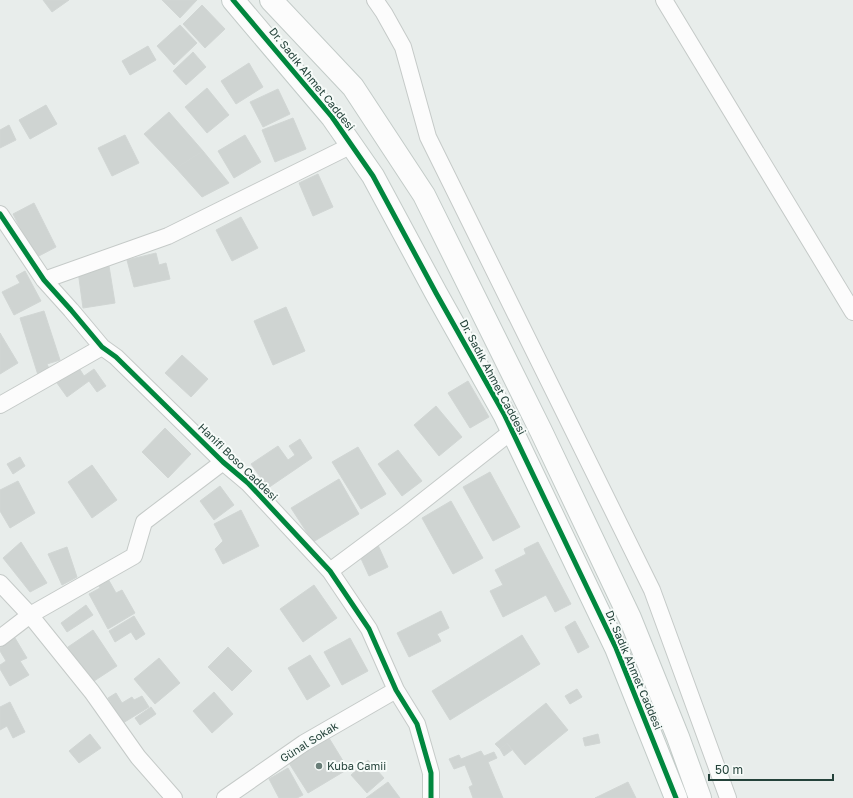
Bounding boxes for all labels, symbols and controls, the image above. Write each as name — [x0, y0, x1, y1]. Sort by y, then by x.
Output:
street label: Dr. Sadık Ahmet Caddesi — [267, 25, 358, 133]
street label: Dr. Sadık Ahmet Caddesi — [458, 317, 529, 437]
street label: Hanifi Boso Caddesi — [196, 420, 281, 503]
street label: Dr. Sadık Ahmet Caddesi — [603, 608, 666, 732]
street label: Günal Sokak — [277, 719, 340, 765]
scale bar — [709, 756, 833, 782]
place label: Kuba Camii — [327, 759, 386, 772]
marker: Kuba Camii — [314, 761, 324, 771]
text: 50 m — [715, 762, 743, 777]

